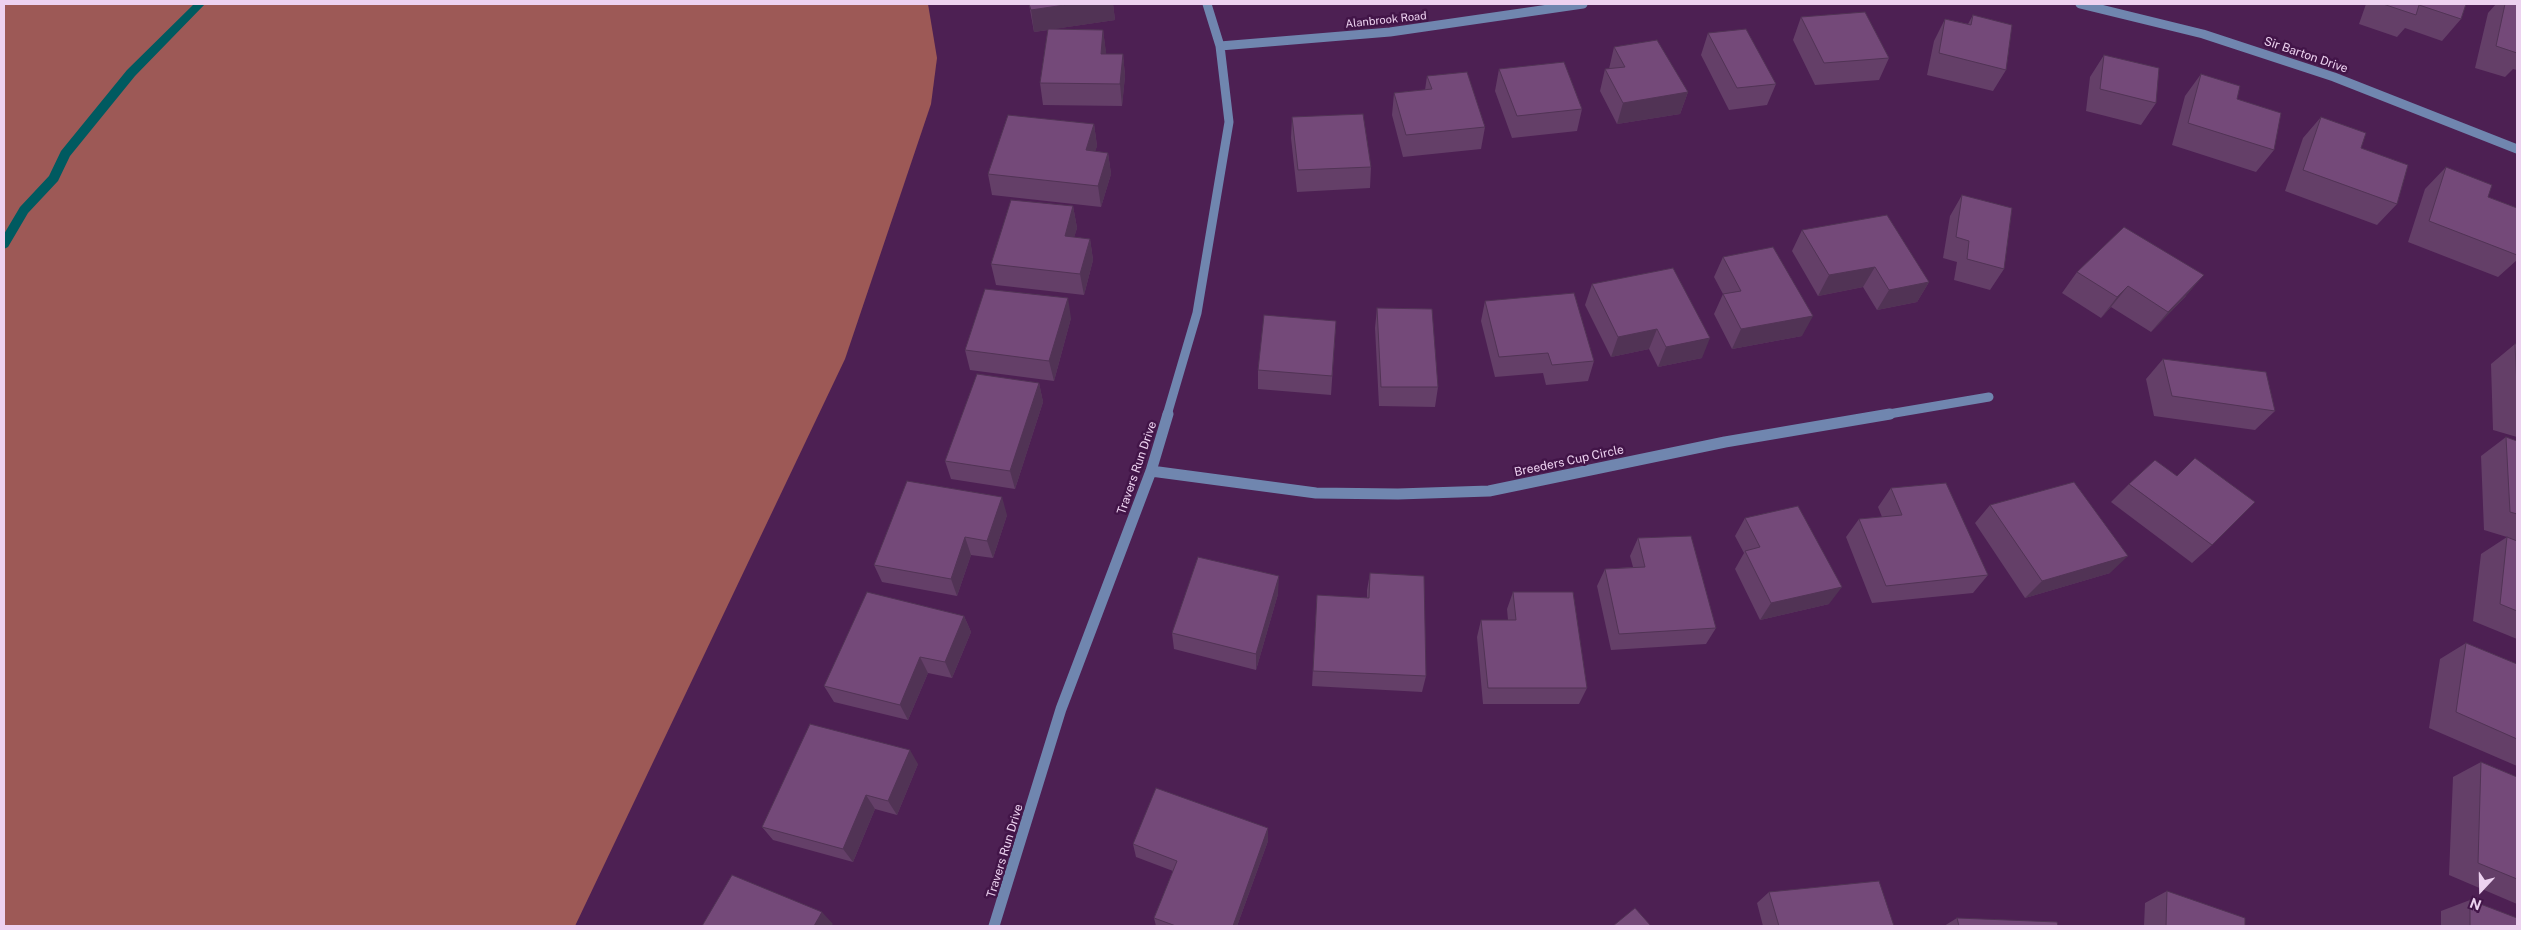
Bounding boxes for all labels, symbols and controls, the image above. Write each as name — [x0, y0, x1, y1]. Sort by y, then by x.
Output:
street label: Alanbrook Road — [1345, 9, 1427, 31]
street label: Sir Barton Drive — [2262, 34, 2350, 76]
street label: Travers Run Drive — [1114, 420, 1160, 516]
street label: Breeders Cup Circle — [1513, 442, 1625, 480]
street label: Travers Run Drive — [984, 802, 1026, 900]
north arrow — [2456, 865, 2506, 915]
text: N — [2468, 895, 2484, 913]

